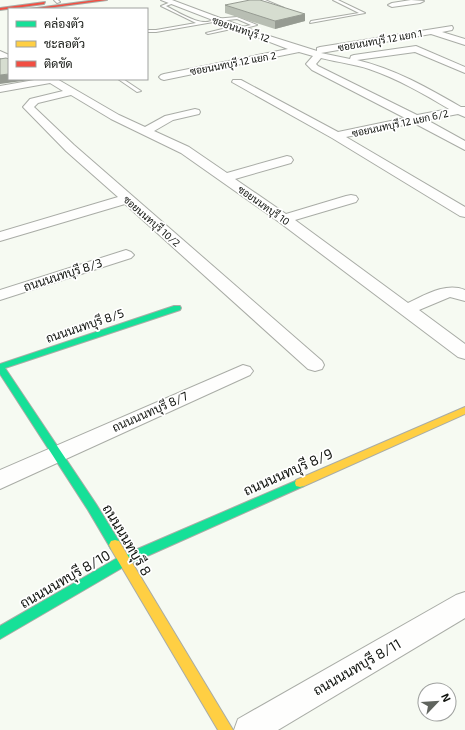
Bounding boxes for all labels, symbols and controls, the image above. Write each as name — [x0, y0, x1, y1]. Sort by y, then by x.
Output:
legend — [8, 8, 148, 80]
street label: ซอยนนทบุรี 12 — [210, 14, 272, 46]
text: คล่องตัว — [44, 16, 84, 30]
street label: ซอยนนทบุรี 12 แยก 1 — [337, 27, 424, 55]
text: ชะลอตัว — [44, 36, 85, 50]
street label: ซอยนนทบุรี 12 แยก 2 — [189, 49, 278, 79]
text: ติดขัด — [44, 56, 73, 70]
street label: ซอยนนทบุรี 12 แยก 6/2 — [351, 107, 450, 141]
street label: ซอยนนทบุรี 10 — [235, 183, 292, 229]
street label: ซอยนนทบุรี 10/2 — [120, 193, 183, 251]
street label: ถนนนนทบุรี 8/3 — [22, 255, 105, 296]
street label: ถนนนนทบุรี 8/5 — [44, 305, 126, 348]
street label: ถนนนนทบุรี 8/7 — [110, 388, 191, 437]
street label: ถนนนนทบุรี 8/9 — [241, 444, 336, 501]
street label: ถนนนนทบุรี 8 — [98, 501, 155, 580]
street label: ถนนนนทบุรี 8/10 — [16, 546, 114, 613]
street label: ถนนนนทบุรี 8/11 — [310, 635, 405, 700]
north arrow — [417, 682, 457, 722]
text: N — [439, 691, 454, 704]

